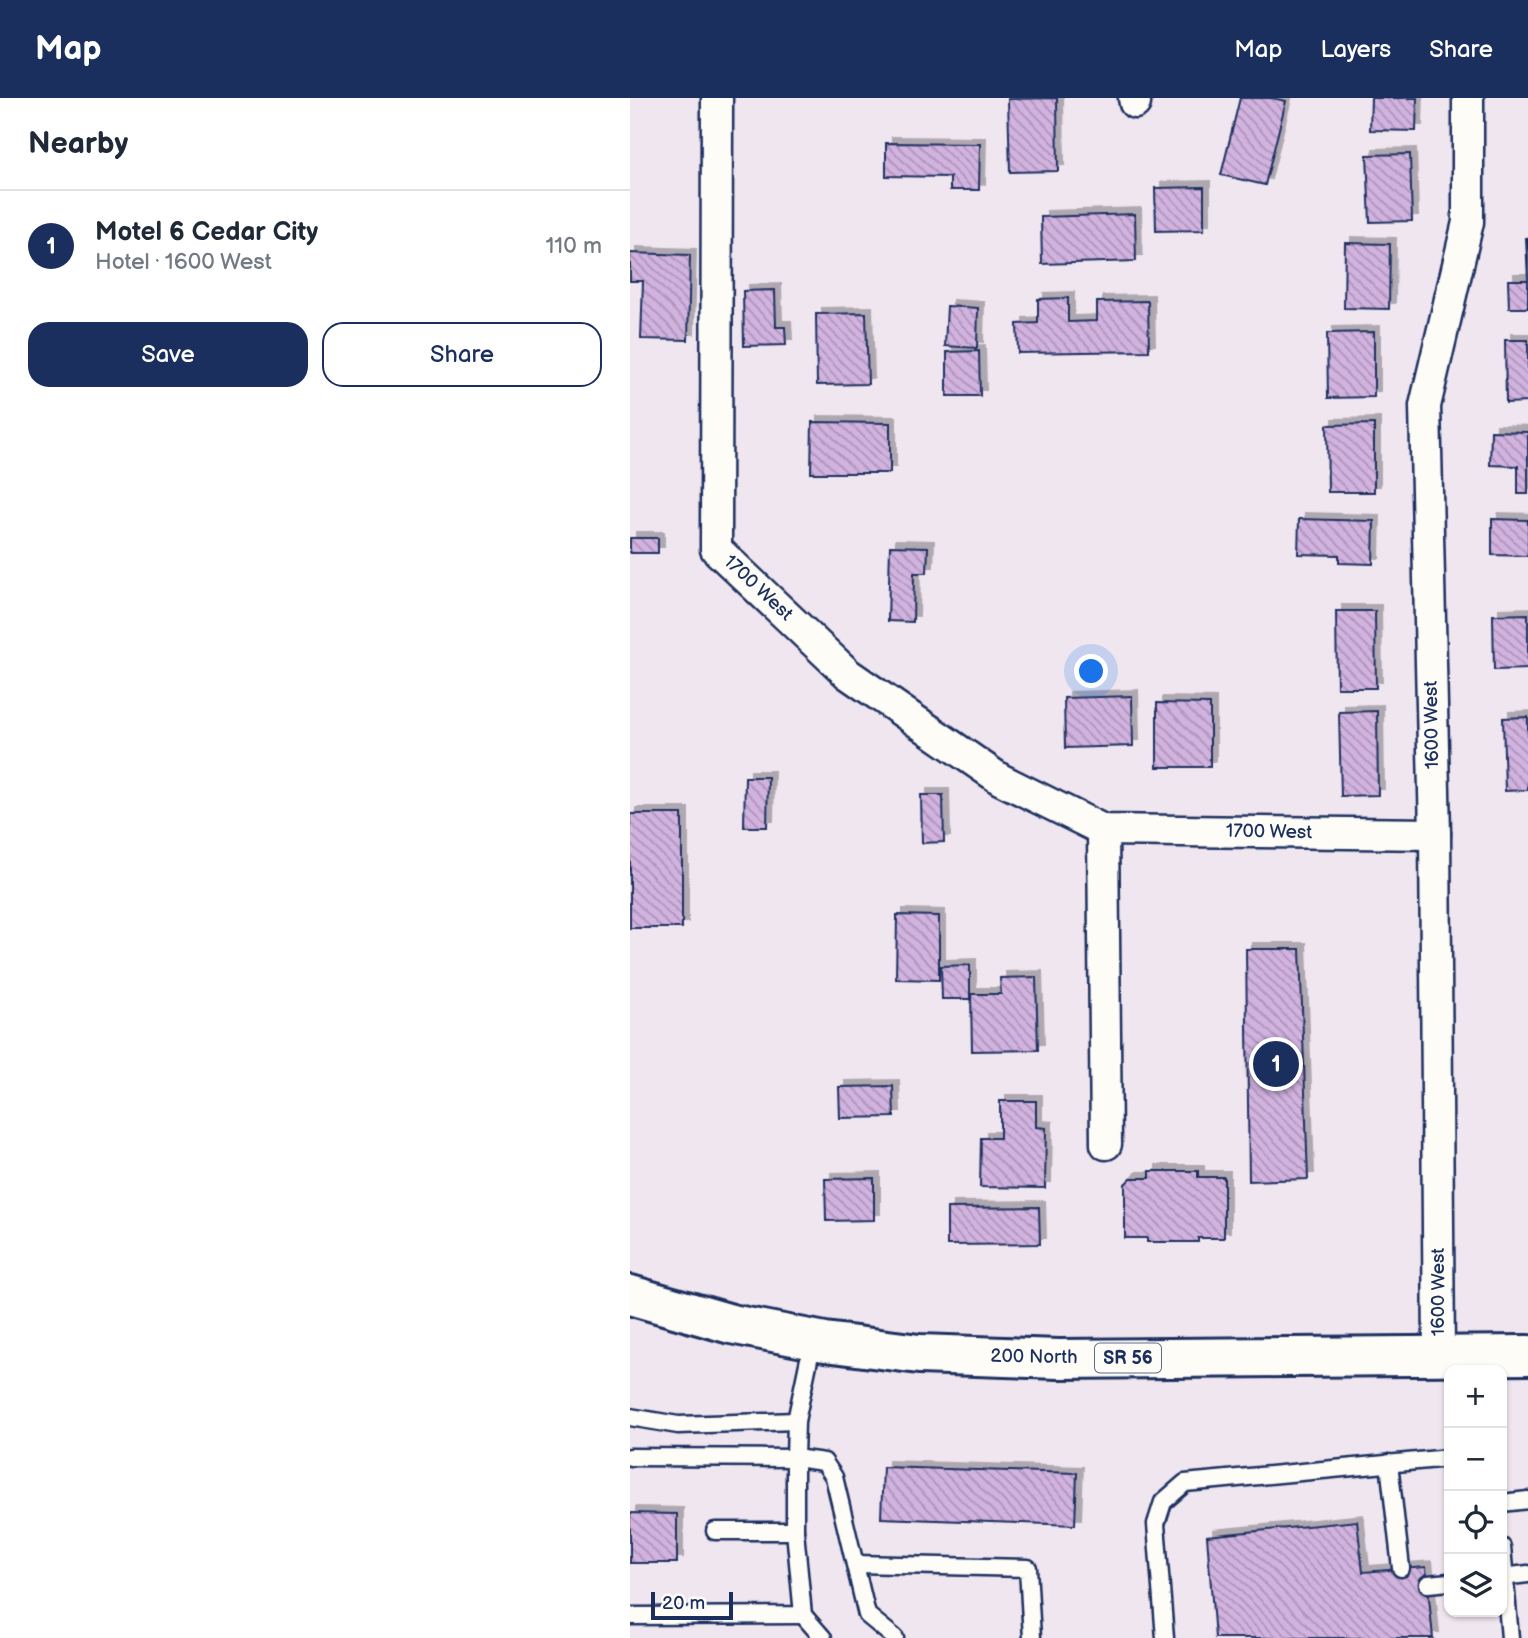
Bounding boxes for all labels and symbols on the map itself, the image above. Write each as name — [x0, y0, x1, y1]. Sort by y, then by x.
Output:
street label: 1700 West — [719, 550, 797, 626]
your location — [1074, 654, 1108, 688]
street label: 1600 West — [1420, 680, 1444, 769]
street label: 1700 West — [1226, 820, 1312, 844]
pin: 1 — [1253, 1038, 1299, 1090]
street label: 1600 West — [1427, 1248, 1450, 1336]
road number: SR 56 — [1095, 1344, 1161, 1372]
street label: 200 North — [990, 1345, 1078, 1369]
scale bar — [651, 1589, 733, 1621]

